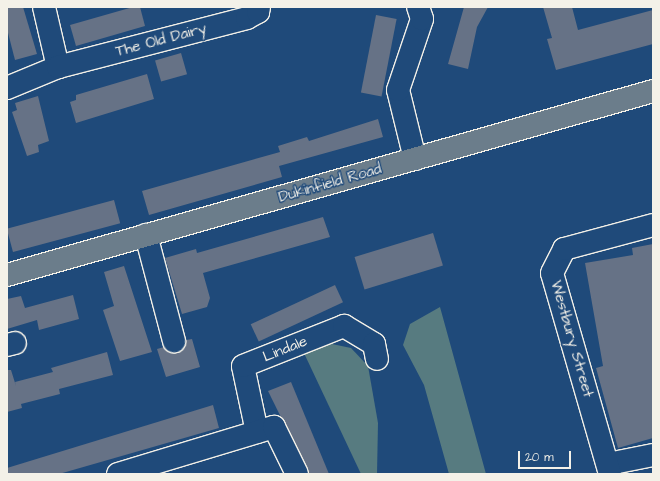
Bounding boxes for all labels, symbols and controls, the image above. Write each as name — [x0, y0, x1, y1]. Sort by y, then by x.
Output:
street label: The Old Dairy — [114, 19, 208, 61]
street label: Dukinfield Road — [277, 160, 383, 206]
street label: Westbury Street — [547, 279, 597, 399]
street label: Lindale — [260, 332, 310, 366]
scale bar — [520, 443, 573, 469]
text: 20 m — [525, 449, 554, 466]

